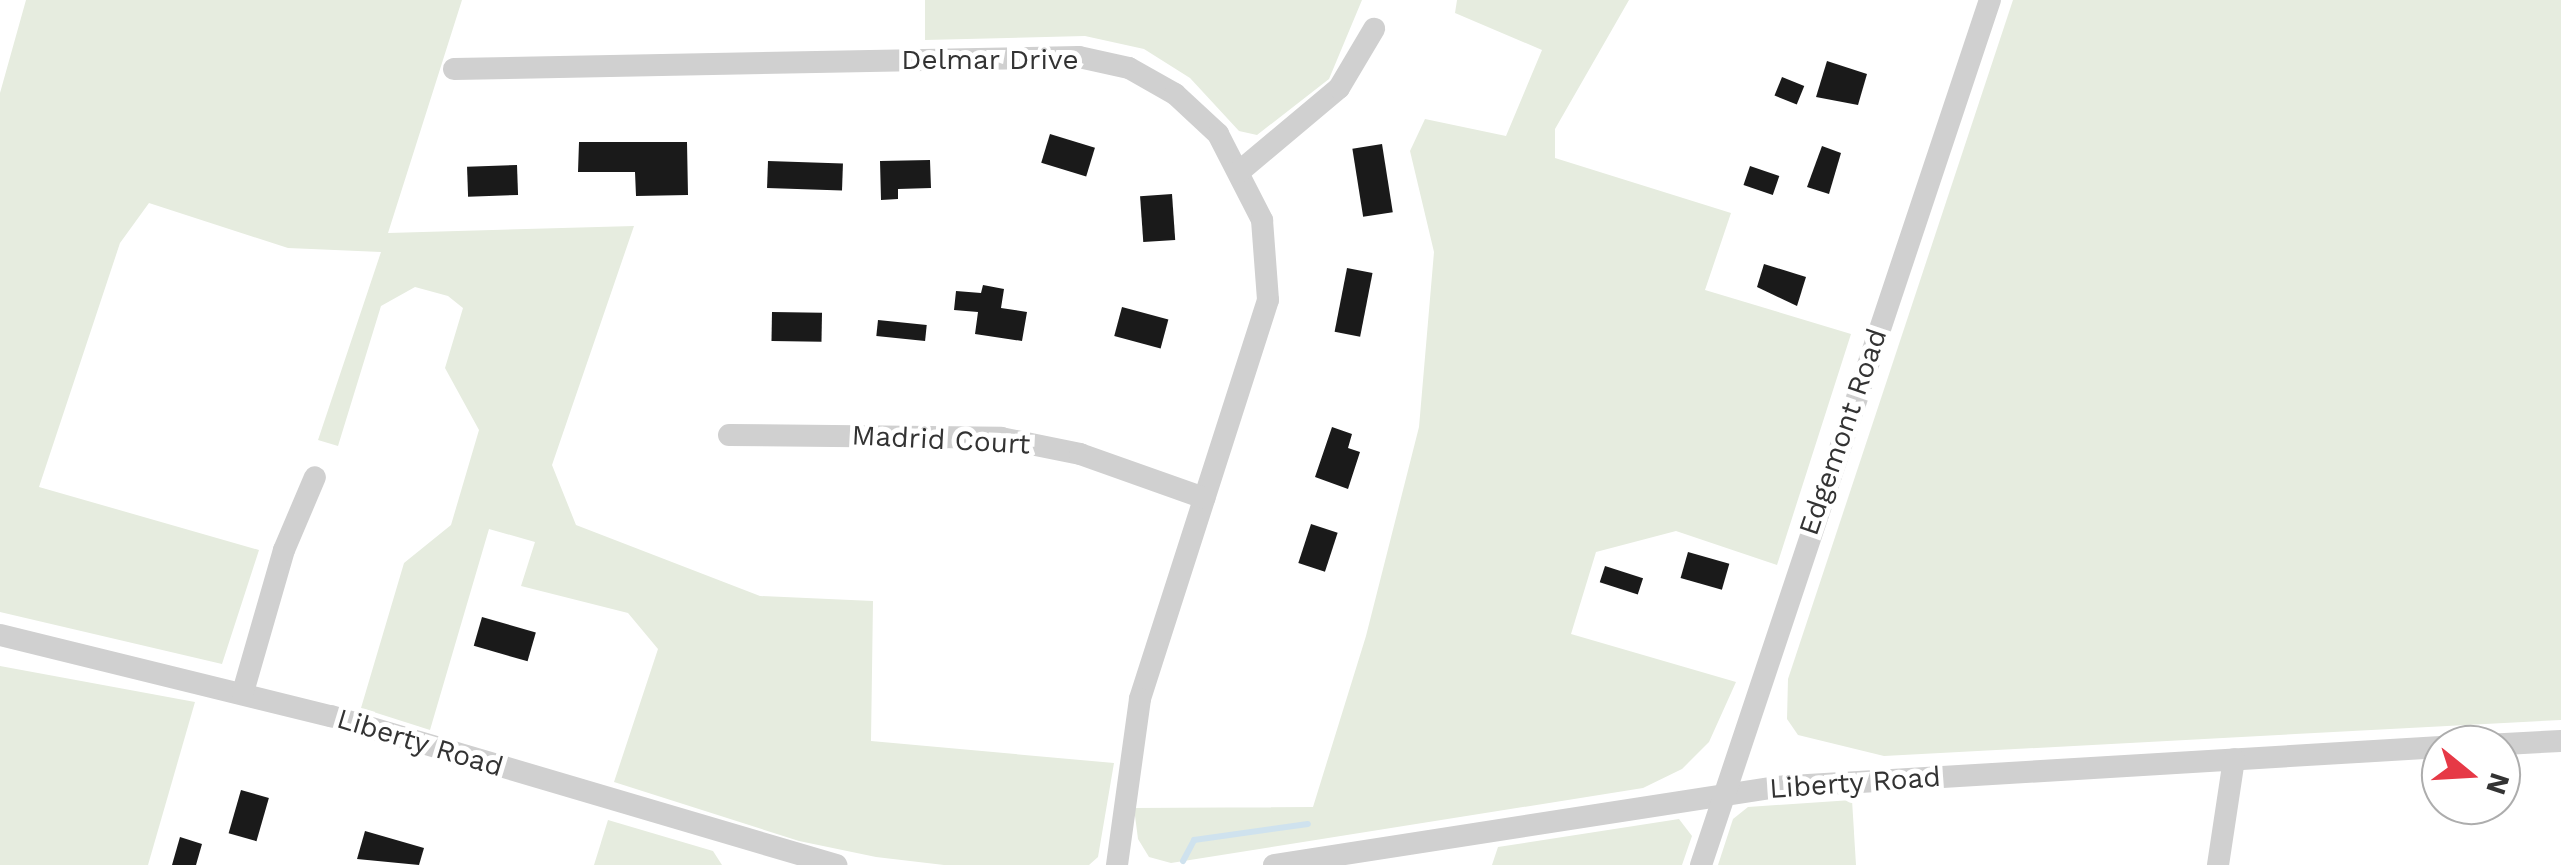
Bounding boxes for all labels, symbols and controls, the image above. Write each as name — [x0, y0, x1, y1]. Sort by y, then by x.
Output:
street label: Delmar Drive — [901, 43, 1079, 77]
street label: Edgemont Road — [1792, 324, 1894, 540]
street label: Madrid Court — [851, 419, 1031, 461]
street label: Liberty Road — [333, 702, 507, 784]
north arrow — [2421, 725, 2521, 825]
street label: Liberty Road — [1768, 760, 1942, 806]
text: N — [2479, 769, 2517, 799]

